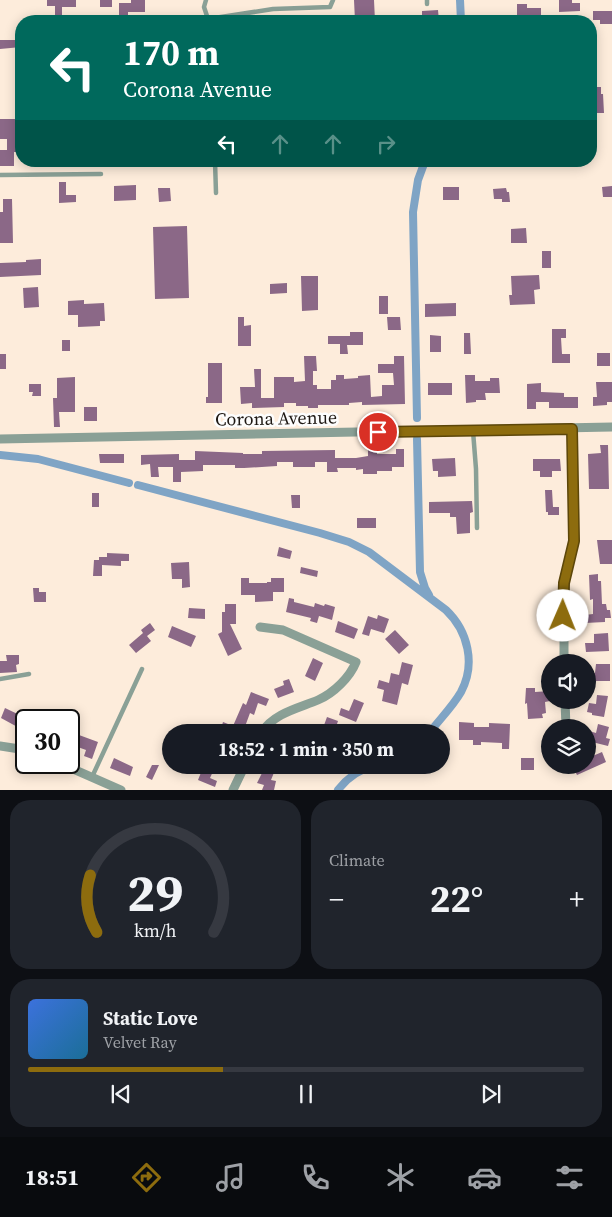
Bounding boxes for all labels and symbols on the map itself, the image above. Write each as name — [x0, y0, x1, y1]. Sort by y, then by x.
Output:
street label: Corona Avenue — [215, 404, 337, 432]
pin — [357, 411, 399, 453]
position arrow — [536, 589, 588, 641]
speed limit sign: 30 — [15, 709, 80, 774]

